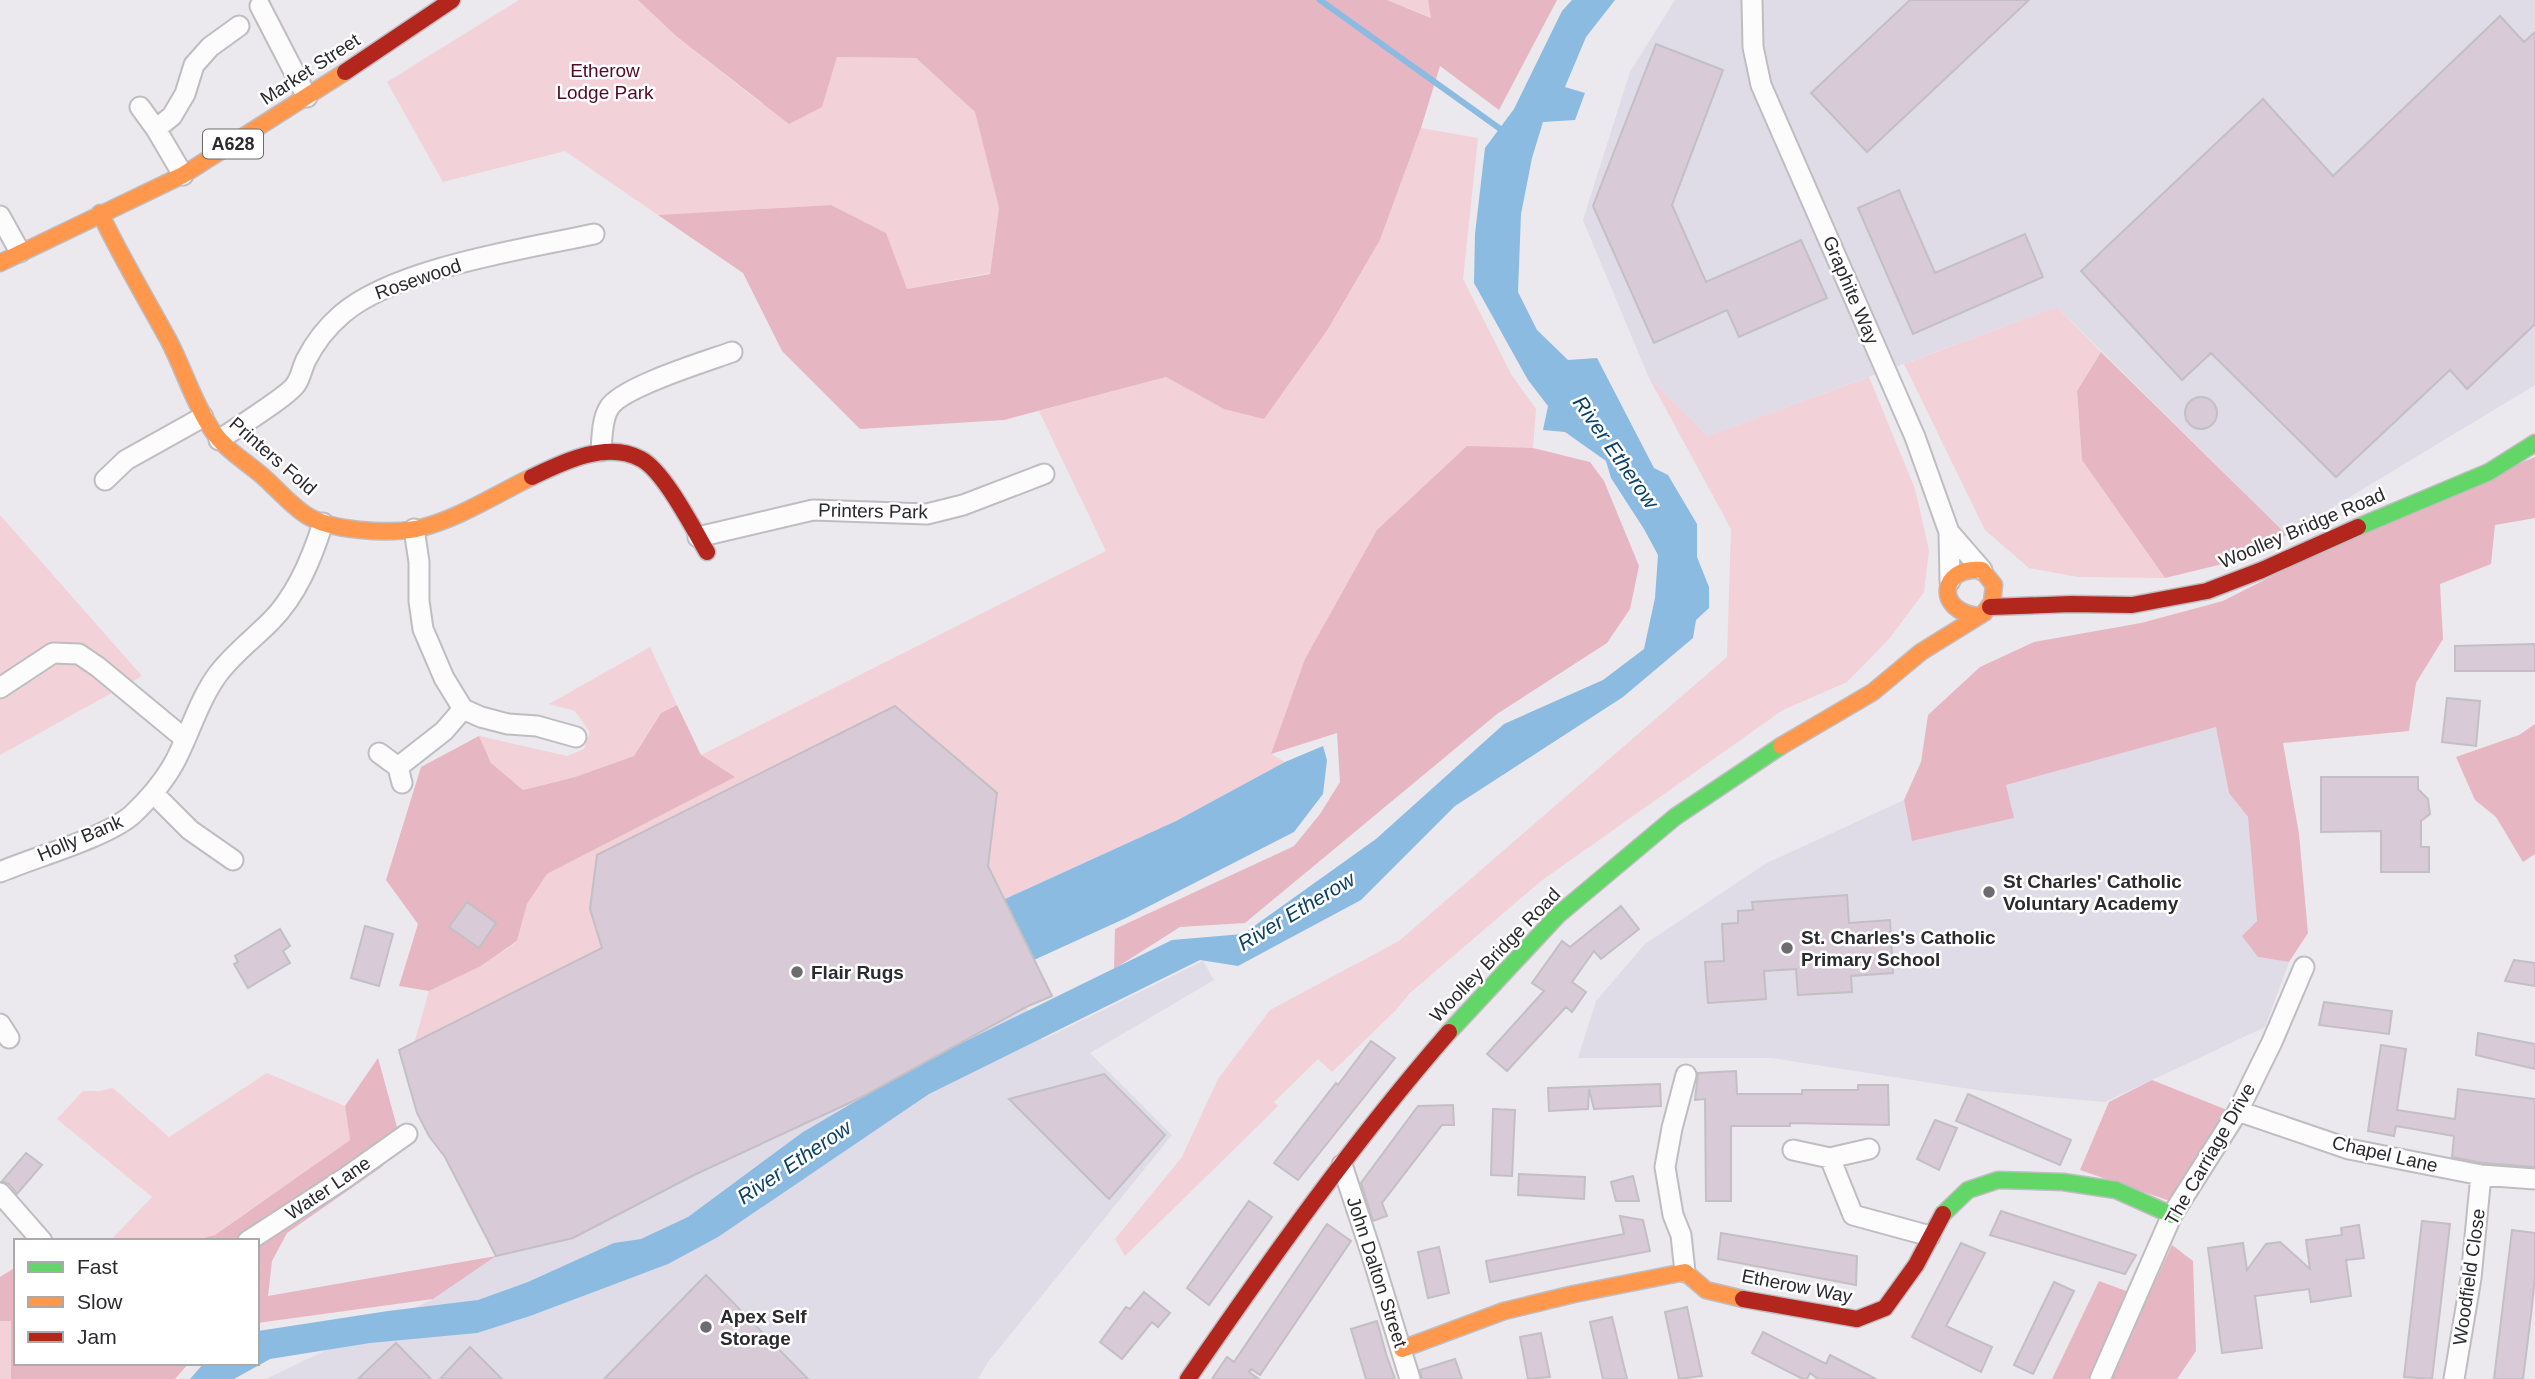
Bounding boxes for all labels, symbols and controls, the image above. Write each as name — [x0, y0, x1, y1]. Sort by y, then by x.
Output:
street label: Market Street — [256, 29, 364, 109]
park label: Etherow Lodge Park — [556, 60, 654, 103]
road number: A628 — [203, 130, 263, 159]
street label: Graphite Way — [1819, 233, 1883, 348]
street label: Rosewood — [372, 254, 464, 304]
water label: River Etherow — [1569, 391, 1664, 514]
street label: Printers Fold — [225, 413, 321, 499]
street label: Woolley Bridge Road — [2216, 484, 2388, 572]
street label: Printers Park — [818, 500, 929, 522]
street label: Holly Bank — [34, 810, 126, 865]
water label: River Etherow — [1234, 866, 1360, 955]
place label: St Charles' Catholic Voluntary Academy — [2003, 871, 2182, 914]
street label: Woolley Bridge Road — [1426, 884, 1564, 1026]
marker: St Charles' Catholic Voluntary Academy — [1981, 884, 1997, 900]
place label: St. Charles's Catholic Primary School — [1801, 927, 1996, 970]
marker: St. Charles's Catholic Primary School — [1779, 940, 1795, 956]
place label: Flair Rugs — [811, 962, 904, 983]
marker: Flair Rugs — [789, 964, 805, 980]
street label: The Carriage Drive — [2161, 1079, 2259, 1229]
water label: River Etherow — [733, 1115, 857, 1208]
street label: Chapel Lane — [2330, 1132, 2440, 1176]
street label: Water Lane — [282, 1152, 374, 1224]
street label: John Dalton Street — [1343, 1194, 1412, 1351]
street label: Woodfield Close — [2449, 1207, 2489, 1347]
legend — [14, 1239, 259, 1365]
text: Fast — [77, 1255, 118, 1278]
street label: Etherow Way — [1740, 1265, 1855, 1307]
text: Slow — [77, 1290, 123, 1313]
place label: Apex Self Storage — [720, 1306, 807, 1349]
marker: Apex Self Storage — [698, 1319, 714, 1335]
text: Jam — [77, 1325, 117, 1348]

